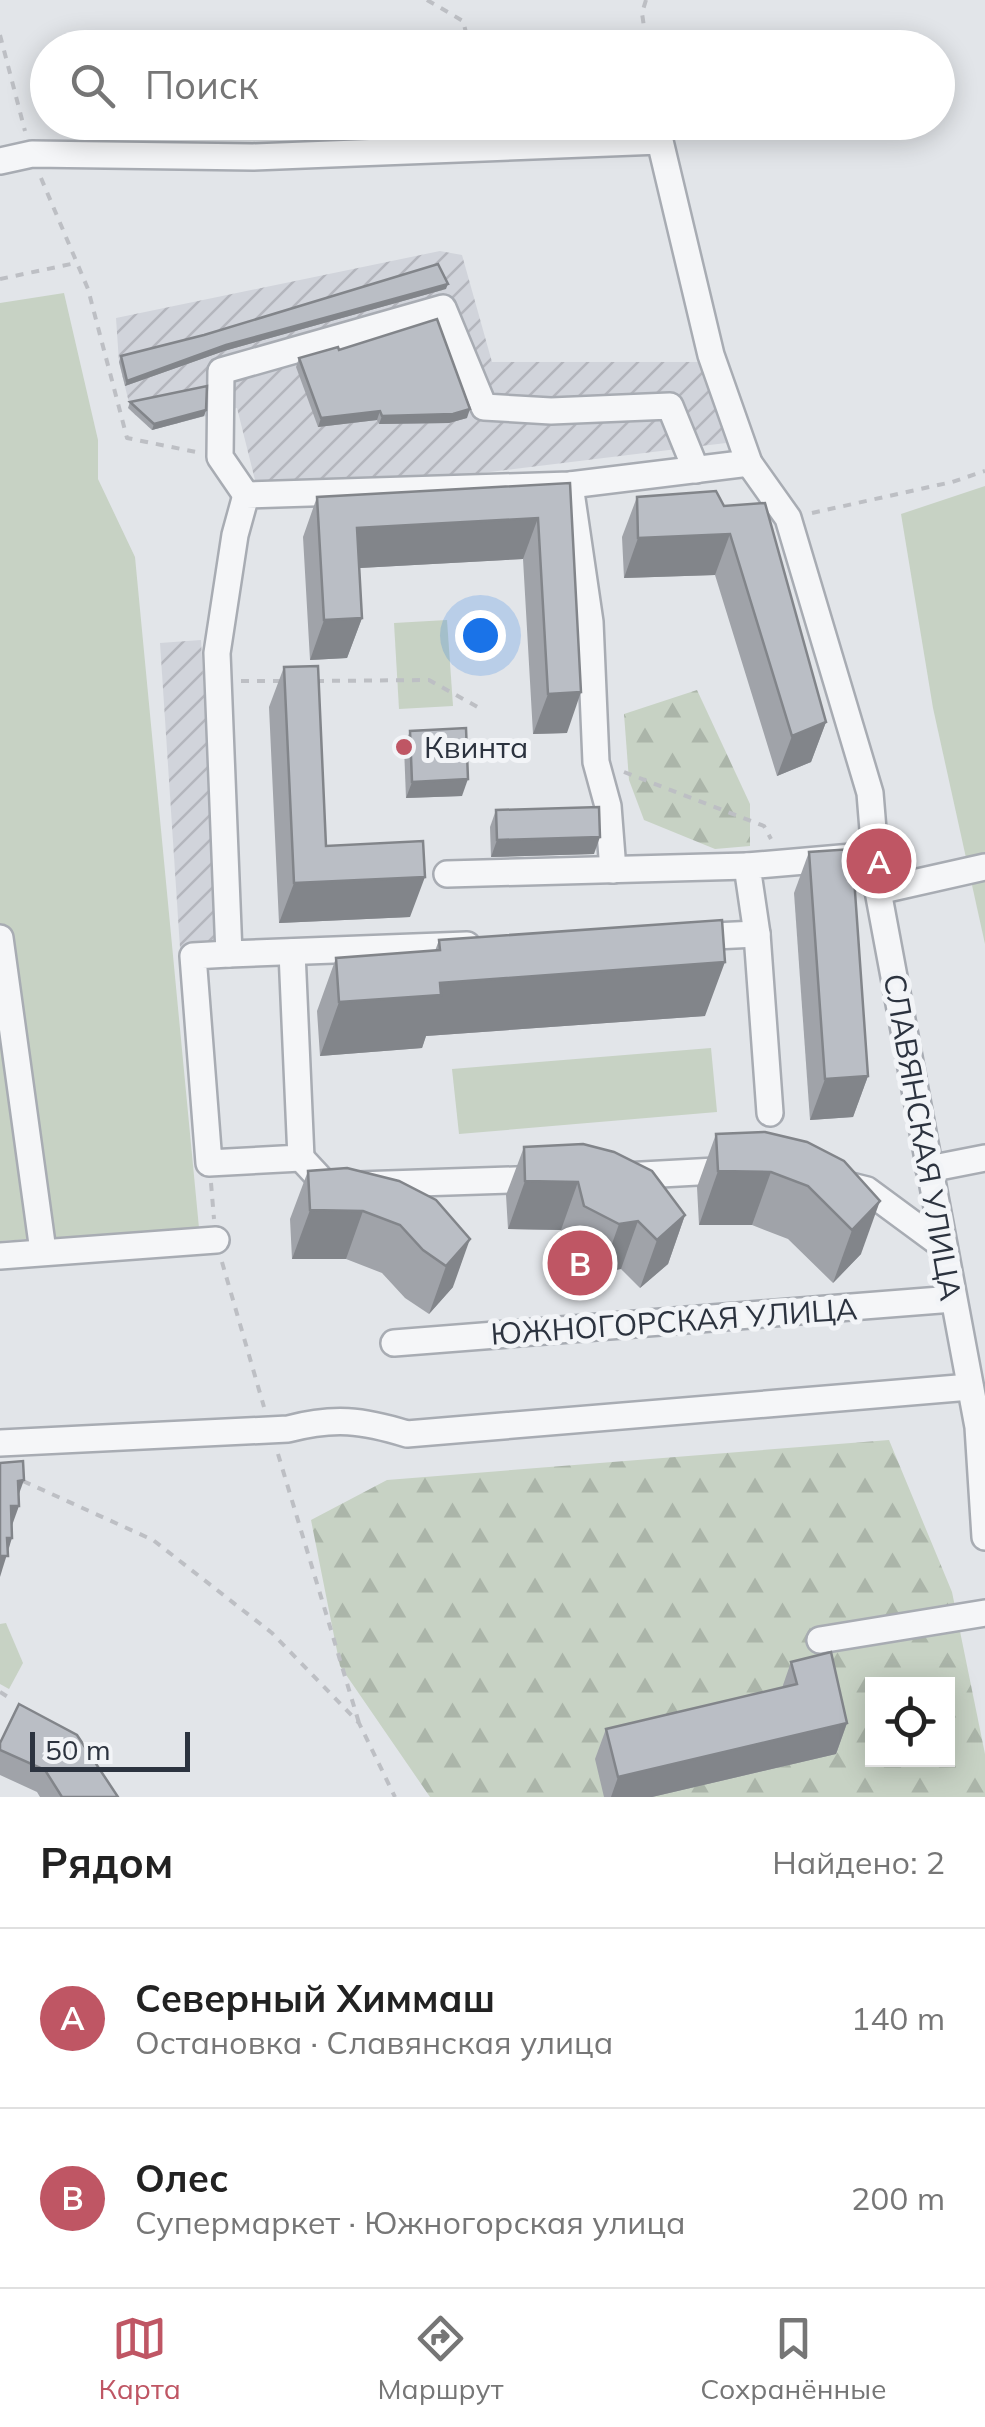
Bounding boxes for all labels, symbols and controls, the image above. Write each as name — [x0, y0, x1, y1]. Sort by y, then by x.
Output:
search box — [30, 30, 955, 140]
icon: search — [65, 58, 120, 113]
text: Поиск — [145, 61, 258, 109]
your location — [455, 610, 506, 661]
place label: Квинта — [424, 728, 528, 766]
marker: Квинта — [393, 736, 415, 758]
pin: A — [846, 824, 912, 898]
street label: СЛАВЯНСКАЯ УЛИЦА — [876, 971, 970, 1303]
pin: B — [548, 1226, 612, 1300]
street label: ЮЖНОГОРСКАЯ УЛИЦА — [489, 1289, 859, 1353]
map controls — [865, 1677, 955, 1767]
button: locate — [865, 1677, 955, 1767]
scale bar — [30, 1727, 190, 1772]
text: 50 m — [45, 1732, 111, 1767]
text: Рядом — [40, 1836, 173, 1889]
text: Найдено: 2 — [772, 1842, 945, 1882]
text: Северный Химмаш — [135, 1974, 495, 2022]
text: A — [60, 1998, 85, 2038]
text: 140 m — [851, 1998, 945, 2038]
text: Остановка · Славянская улица — [135, 2022, 613, 2062]
text: Олес — [135, 2154, 229, 2202]
text: B — [61, 2178, 84, 2218]
text: 200 m — [851, 2178, 945, 2218]
text: Супермаркет · Южногорская улица — [135, 2202, 685, 2242]
tab: Карта — [98, 2311, 181, 2406]
tab: Маршрут — [378, 2311, 503, 2406]
tab: Сохранённые — [700, 2311, 887, 2406]

